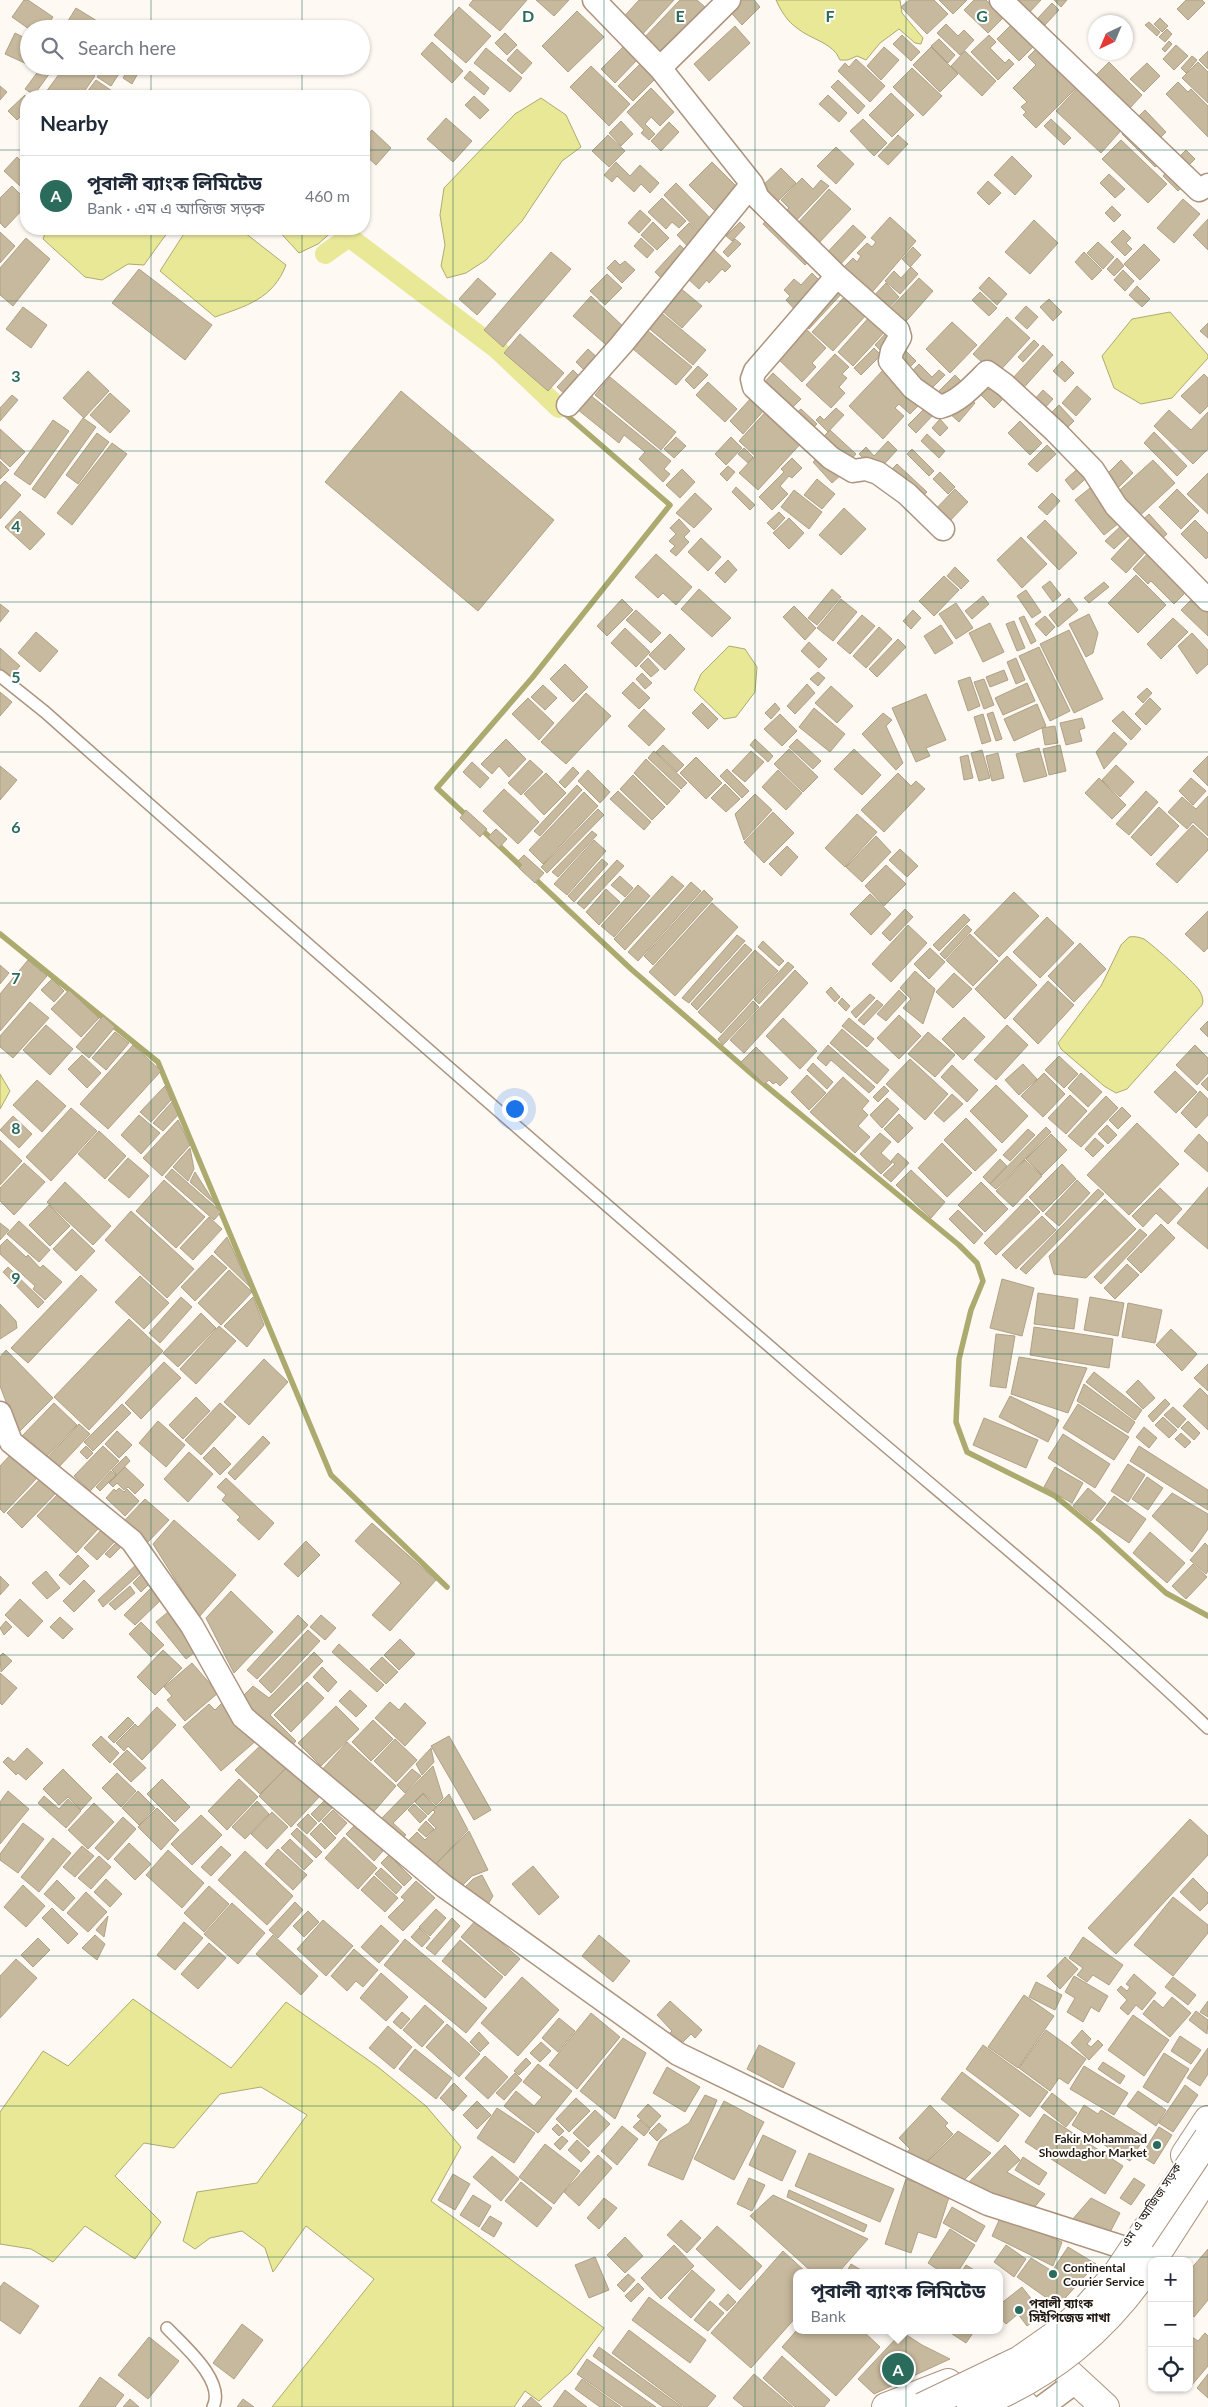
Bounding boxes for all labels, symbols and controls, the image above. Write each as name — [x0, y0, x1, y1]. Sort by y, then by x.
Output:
text: D — [522, 6, 534, 25]
text: E — [675, 6, 685, 25]
text: F — [825, 6, 835, 25]
text: G — [976, 6, 988, 25]
north arrow — [1088, 15, 1133, 60]
search box — [20, 20, 370, 75]
icon: search — [38, 34, 66, 62]
text: Search here — [78, 36, 176, 59]
text: Nearby — [40, 110, 108, 135]
text: পূবালী ব্যাংক লিমিটেড — [87, 171, 262, 194]
text: A — [50, 186, 62, 205]
text: 460 m — [305, 186, 350, 205]
text: Bank · এম এ আজিজ সড়ক — [87, 198, 265, 217]
text: 3 — [11, 366, 21, 385]
text: 4 — [11, 516, 21, 535]
text: 5 — [11, 667, 21, 686]
text: 6 — [11, 817, 21, 836]
text: 7 — [11, 968, 21, 987]
your location — [502, 1096, 528, 1122]
text: 8 — [11, 1118, 21, 1137]
text: 9 — [11, 1268, 21, 1287]
place label: Fakir Mohammad Showdaghor Market — [1039, 2131, 1148, 2160]
marker: Fakir Mohammad Showdaghor Market — [1151, 2139, 1163, 2151]
street label: এম এ আজিজ সড়ক — [1117, 2160, 1185, 2250]
map controls — [1148, 2257, 1193, 2392]
button: + — [1148, 2257, 1193, 2302]
place label: Continental Courier Service — [1063, 2260, 1145, 2289]
marker: Continental Courier Service — [1047, 2268, 1059, 2280]
popup — [793, 2269, 1003, 2334]
text: পূবালী ব্যাংক লিমিটেড — [811, 2279, 985, 2302]
place label: পূবালী ব্যাংক সিইপিজেড শাখা — [1028, 2296, 1111, 2325]
button: − — [1148, 2302, 1193, 2347]
marker: পূবালী ব্যাংক সিইপিজেড শাখা — [1013, 2304, 1025, 2316]
text: Bank — [811, 2306, 846, 2325]
button: locate — [1148, 2347, 1193, 2392]
pin: A — [882, 2350, 914, 2388]

